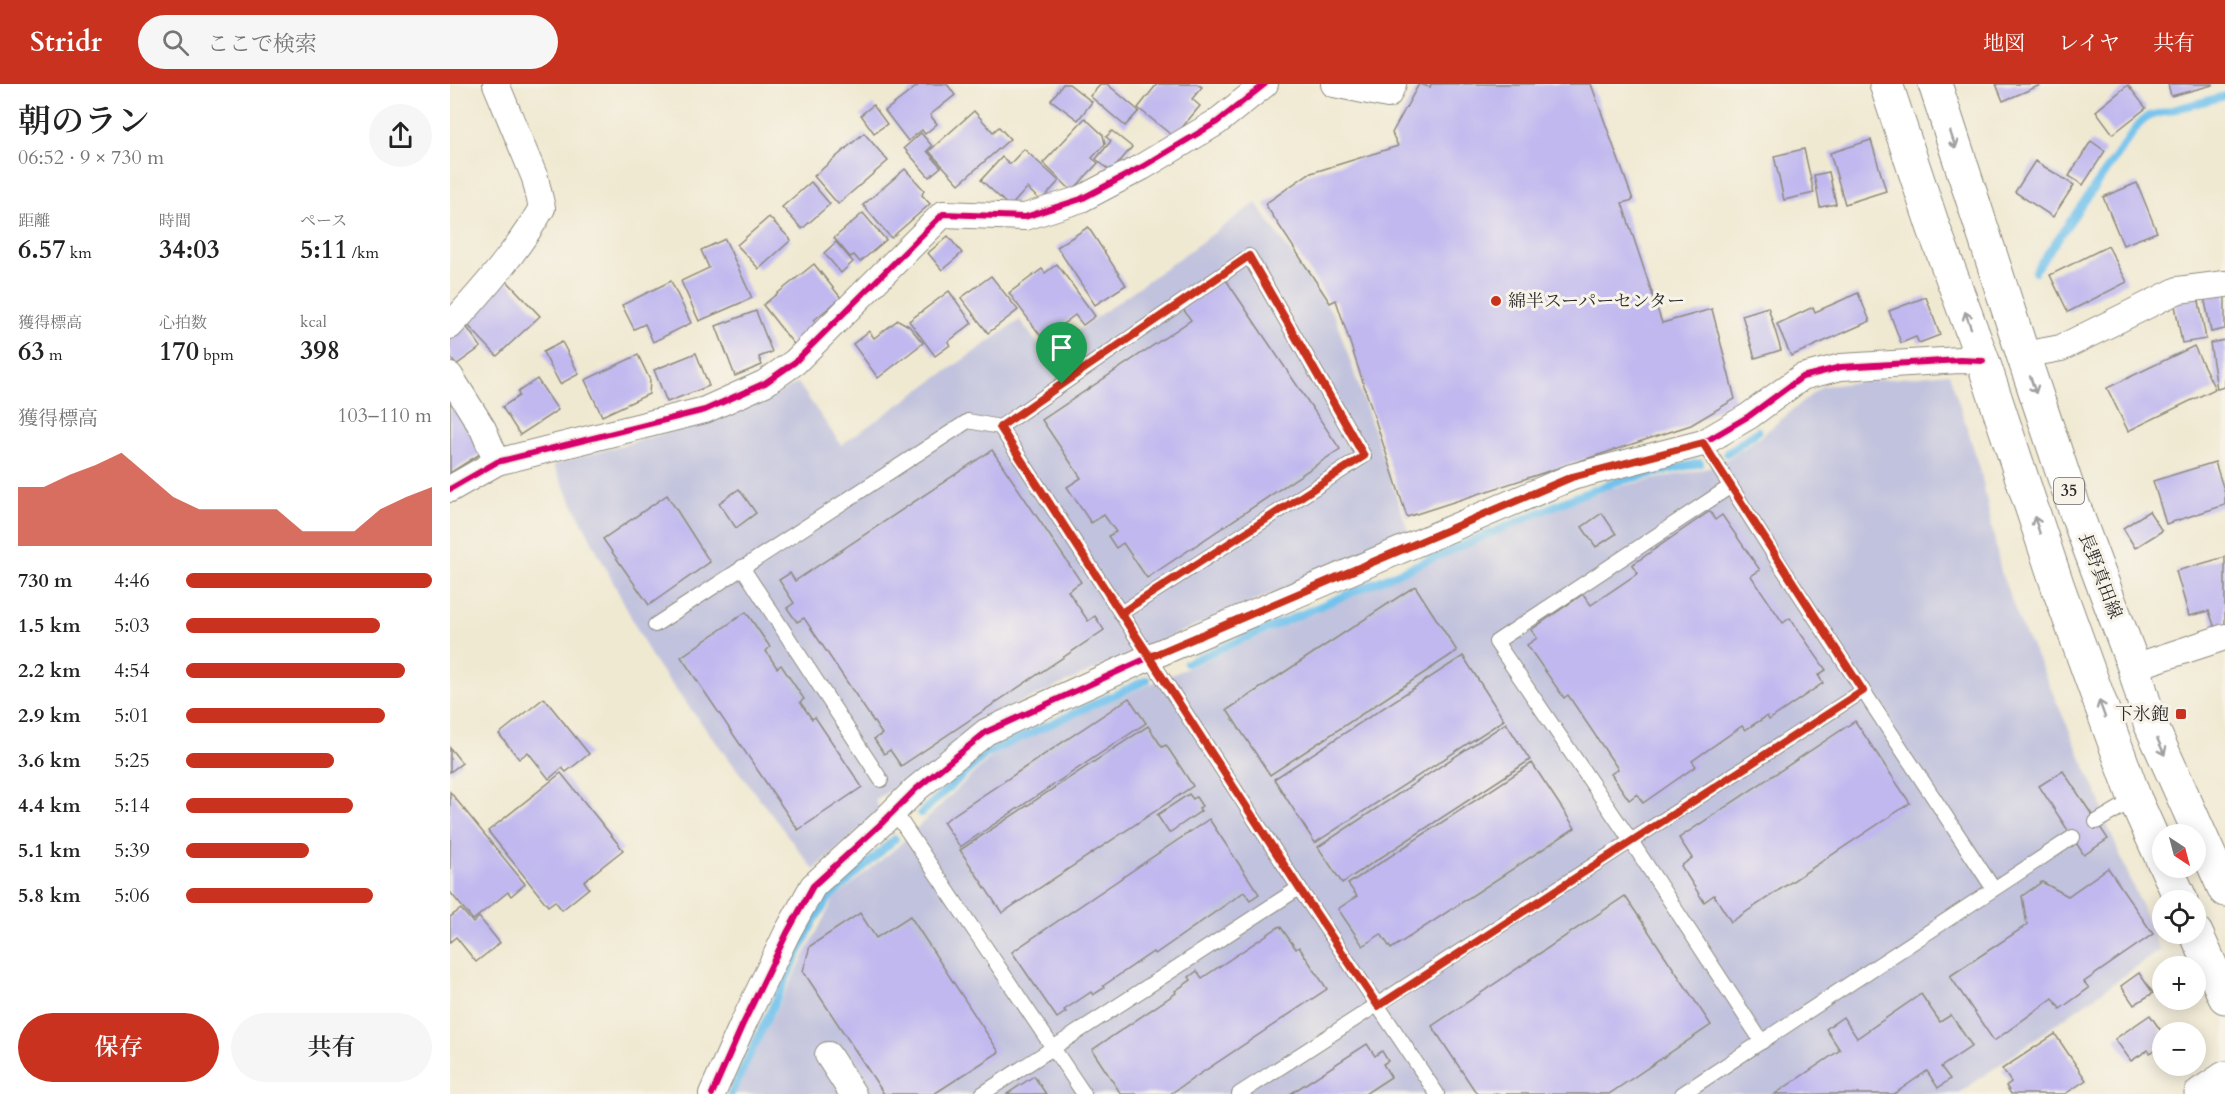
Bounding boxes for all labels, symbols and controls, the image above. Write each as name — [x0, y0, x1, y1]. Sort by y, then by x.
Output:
search box — [138, 15, 558, 69]
text: Stridr — [30, 23, 102, 61]
icon: search — [159, 26, 192, 59]
text: ここで検索 — [207, 29, 317, 59]
text: 地図 — [1983, 29, 2025, 58]
text: レイヤ — [2058, 29, 2120, 58]
text: 共有 — [2153, 29, 2195, 58]
text: 朝のラン — [18, 99, 150, 144]
button: share — [369, 104, 432, 167]
one-way arrow — [1949, 130, 1960, 149]
text: 06:52 · 9 × 730 m — [18, 144, 164, 171]
text: 距離 — [18, 210, 50, 232]
text: 時間 — [159, 210, 191, 232]
text: ペース — [300, 210, 347, 232]
text: 6.57 — [18, 232, 66, 267]
text: 34:03 — [159, 232, 220, 267]
text: 5:11 — [300, 232, 348, 267]
text: km — [66, 242, 92, 264]
text: /km — [348, 242, 379, 264]
place label: 綿半スーパーセンター — [1508, 289, 1685, 314]
marker: 綿半スーパーセンター — [1489, 294, 1503, 308]
text: kcal — [300, 311, 327, 333]
text: 獲得標高 — [18, 312, 82, 334]
text: 心拍数 — [159, 312, 207, 334]
one-way arrow — [1962, 312, 1973, 330]
pin — [1036, 322, 1087, 384]
icon: arrive — [1045, 331, 1078, 364]
text: 398 — [300, 333, 340, 368]
text: 63 — [18, 334, 45, 369]
text: 170 — [159, 334, 199, 369]
text: m — [45, 344, 62, 366]
text: bpm — [199, 344, 234, 366]
one-way arrow — [2028, 375, 2039, 394]
text: 103–110 m — [337, 402, 432, 429]
text: 獲得標高 — [18, 405, 98, 432]
road number: 35 — [2054, 478, 2084, 504]
one-way arrow — [2031, 516, 2042, 535]
street label: 長野真田線 — [2072, 530, 2128, 622]
text: 730 m — [18, 567, 73, 594]
text: 4:46 — [114, 567, 150, 594]
text: 1.5 km — [18, 612, 81, 639]
text: 5:03 — [114, 612, 150, 639]
text: 2.2 km — [18, 657, 81, 684]
text: 4:54 — [114, 657, 150, 684]
one-way arrow — [2096, 700, 2107, 719]
text: 2.9 km — [18, 702, 81, 729]
text: 5:01 — [114, 702, 150, 729]
place label: 下氷鉋 — [2115, 702, 2169, 727]
marker: 下氷鉋 — [2174, 707, 2188, 721]
one-way arrow — [2155, 737, 2167, 755]
text: 3.6 km — [18, 747, 81, 774]
text: 5:25 — [114, 747, 150, 774]
text: 4.4 km — [18, 792, 81, 819]
text: 5:14 — [114, 792, 150, 819]
north arrow — [2152, 824, 2206, 878]
map controls — [2152, 824, 2206, 1076]
text: 5.1 km — [18, 837, 81, 864]
text: 5:39 — [114, 837, 150, 864]
text: 5.8 km — [18, 882, 81, 909]
text: 5:06 — [114, 882, 150, 909]
button: locate — [2152, 890, 2206, 944]
button: + — [2152, 956, 2206, 1010]
button: 保存 — [18, 1013, 219, 1082]
button: 共有 — [231, 1013, 432, 1082]
button: − — [2152, 1022, 2206, 1076]

